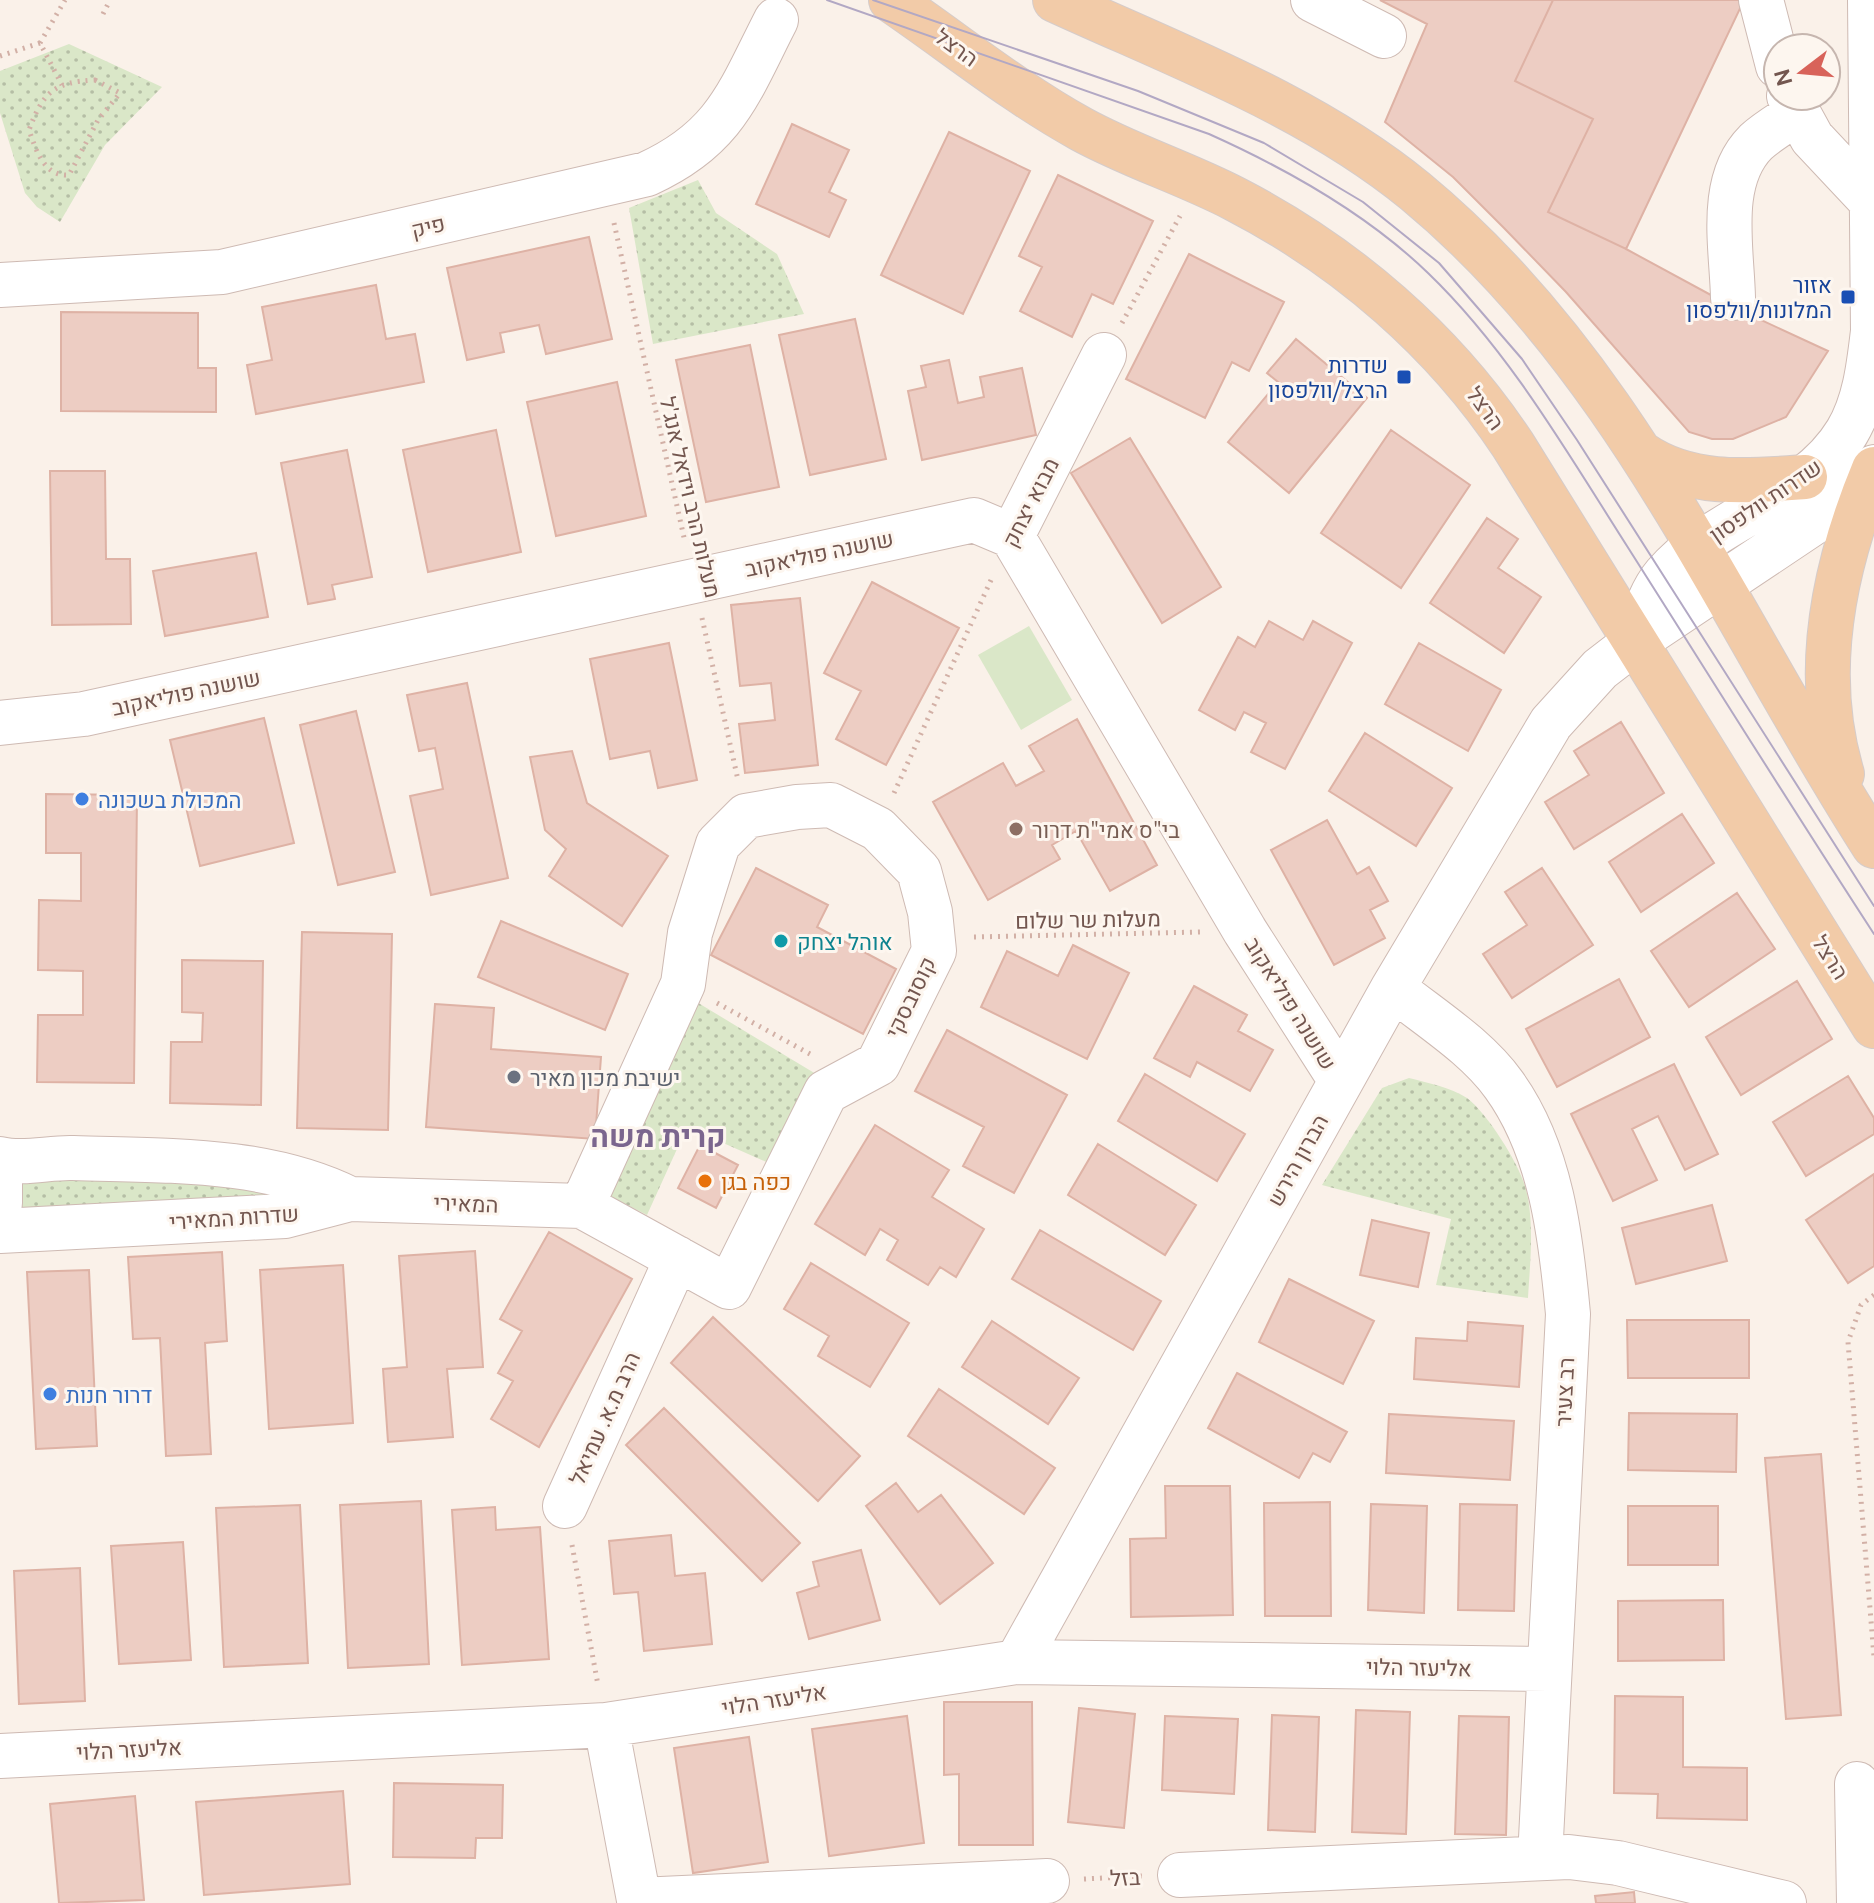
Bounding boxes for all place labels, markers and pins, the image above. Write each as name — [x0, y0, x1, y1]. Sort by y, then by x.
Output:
place label: אזור המלונות/וולפסון — [1686, 272, 1832, 322]
marker: אזור המלונות/וולפסון — [1839, 288, 1857, 306]
place label: שדרות הרצל/וולפסון — [1268, 352, 1388, 402]
marker: שדרות הרצל/וולפסון — [1395, 368, 1413, 386]
place label: המכולת בשכונה — [98, 787, 242, 812]
marker: המכולת בשכונה — [73, 790, 91, 808]
place label: בי"ס אמי"ת דרור — [1032, 817, 1180, 842]
marker: בי"ס אמי"ת דרור — [1007, 820, 1025, 838]
place label: אוהל יצחק — [797, 929, 893, 954]
marker: אוהל יצחק — [772, 932, 790, 950]
place label: ישיבת מכון מאיר — [530, 1065, 680, 1090]
marker: ישיבת מכון מאיר — [505, 1068, 523, 1086]
place label: כפה בגן — [721, 1169, 791, 1194]
marker: כפה בגן — [696, 1172, 714, 1190]
place label: דרור חנות — [66, 1382, 152, 1407]
marker: דרור חנות — [41, 1385, 59, 1403]

